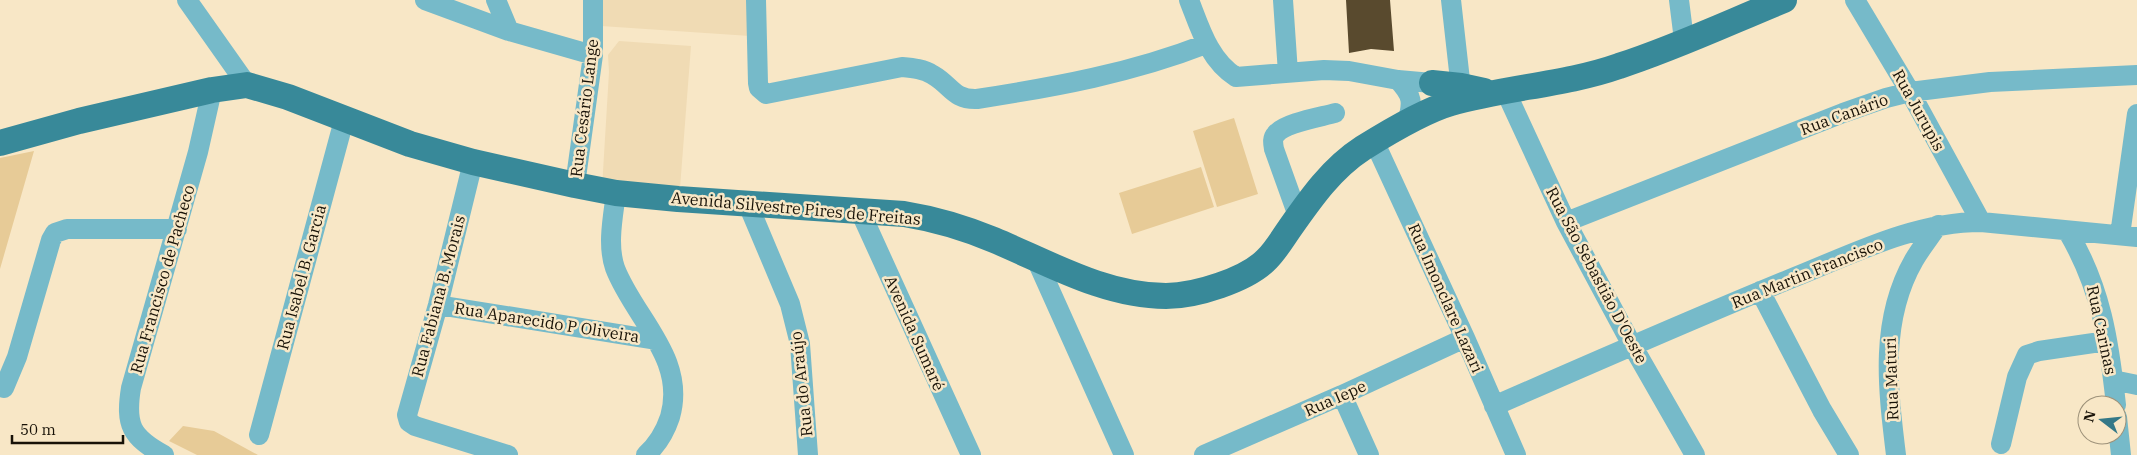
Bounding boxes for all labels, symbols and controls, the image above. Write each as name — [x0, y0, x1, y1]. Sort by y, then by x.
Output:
street label: Rua Cesário Lange — [566, 38, 602, 178]
street label: Rua Jurupis — [1888, 66, 1950, 154]
street label: Rua Canário — [1797, 89, 1891, 139]
street label: Rua Francisco de Pacheco — [126, 182, 198, 376]
street label: Rua São Sebastião D'Oeste — [1542, 183, 1652, 367]
street label: Avenida Silvestre Pires de Freitas — [670, 187, 922, 229]
street label: Rua Isabel B. Garcia — [272, 202, 330, 352]
street label: Rua Fabiana B. Morais — [407, 213, 469, 379]
street label: Rua Imonclare Lazari — [1404, 220, 1488, 376]
street label: Rua Martin Francisco — [1728, 233, 1886, 313]
street label: Avenida Sumaré — [881, 272, 949, 394]
street label: Rua Carinas — [2083, 283, 2121, 377]
street label: Rua Aparecido P Oliveira — [453, 298, 641, 347]
street label: Rua do Araújo — [786, 330, 816, 438]
street label: Rua Maturi — [1880, 337, 1902, 421]
street label: Rua Iepe — [1301, 376, 1369, 420]
north arrow — [2077, 395, 2127, 445]
text: N — [2079, 409, 2100, 424]
scale bar — [12, 412, 124, 444]
text: 50 m — [20, 420, 56, 439]

